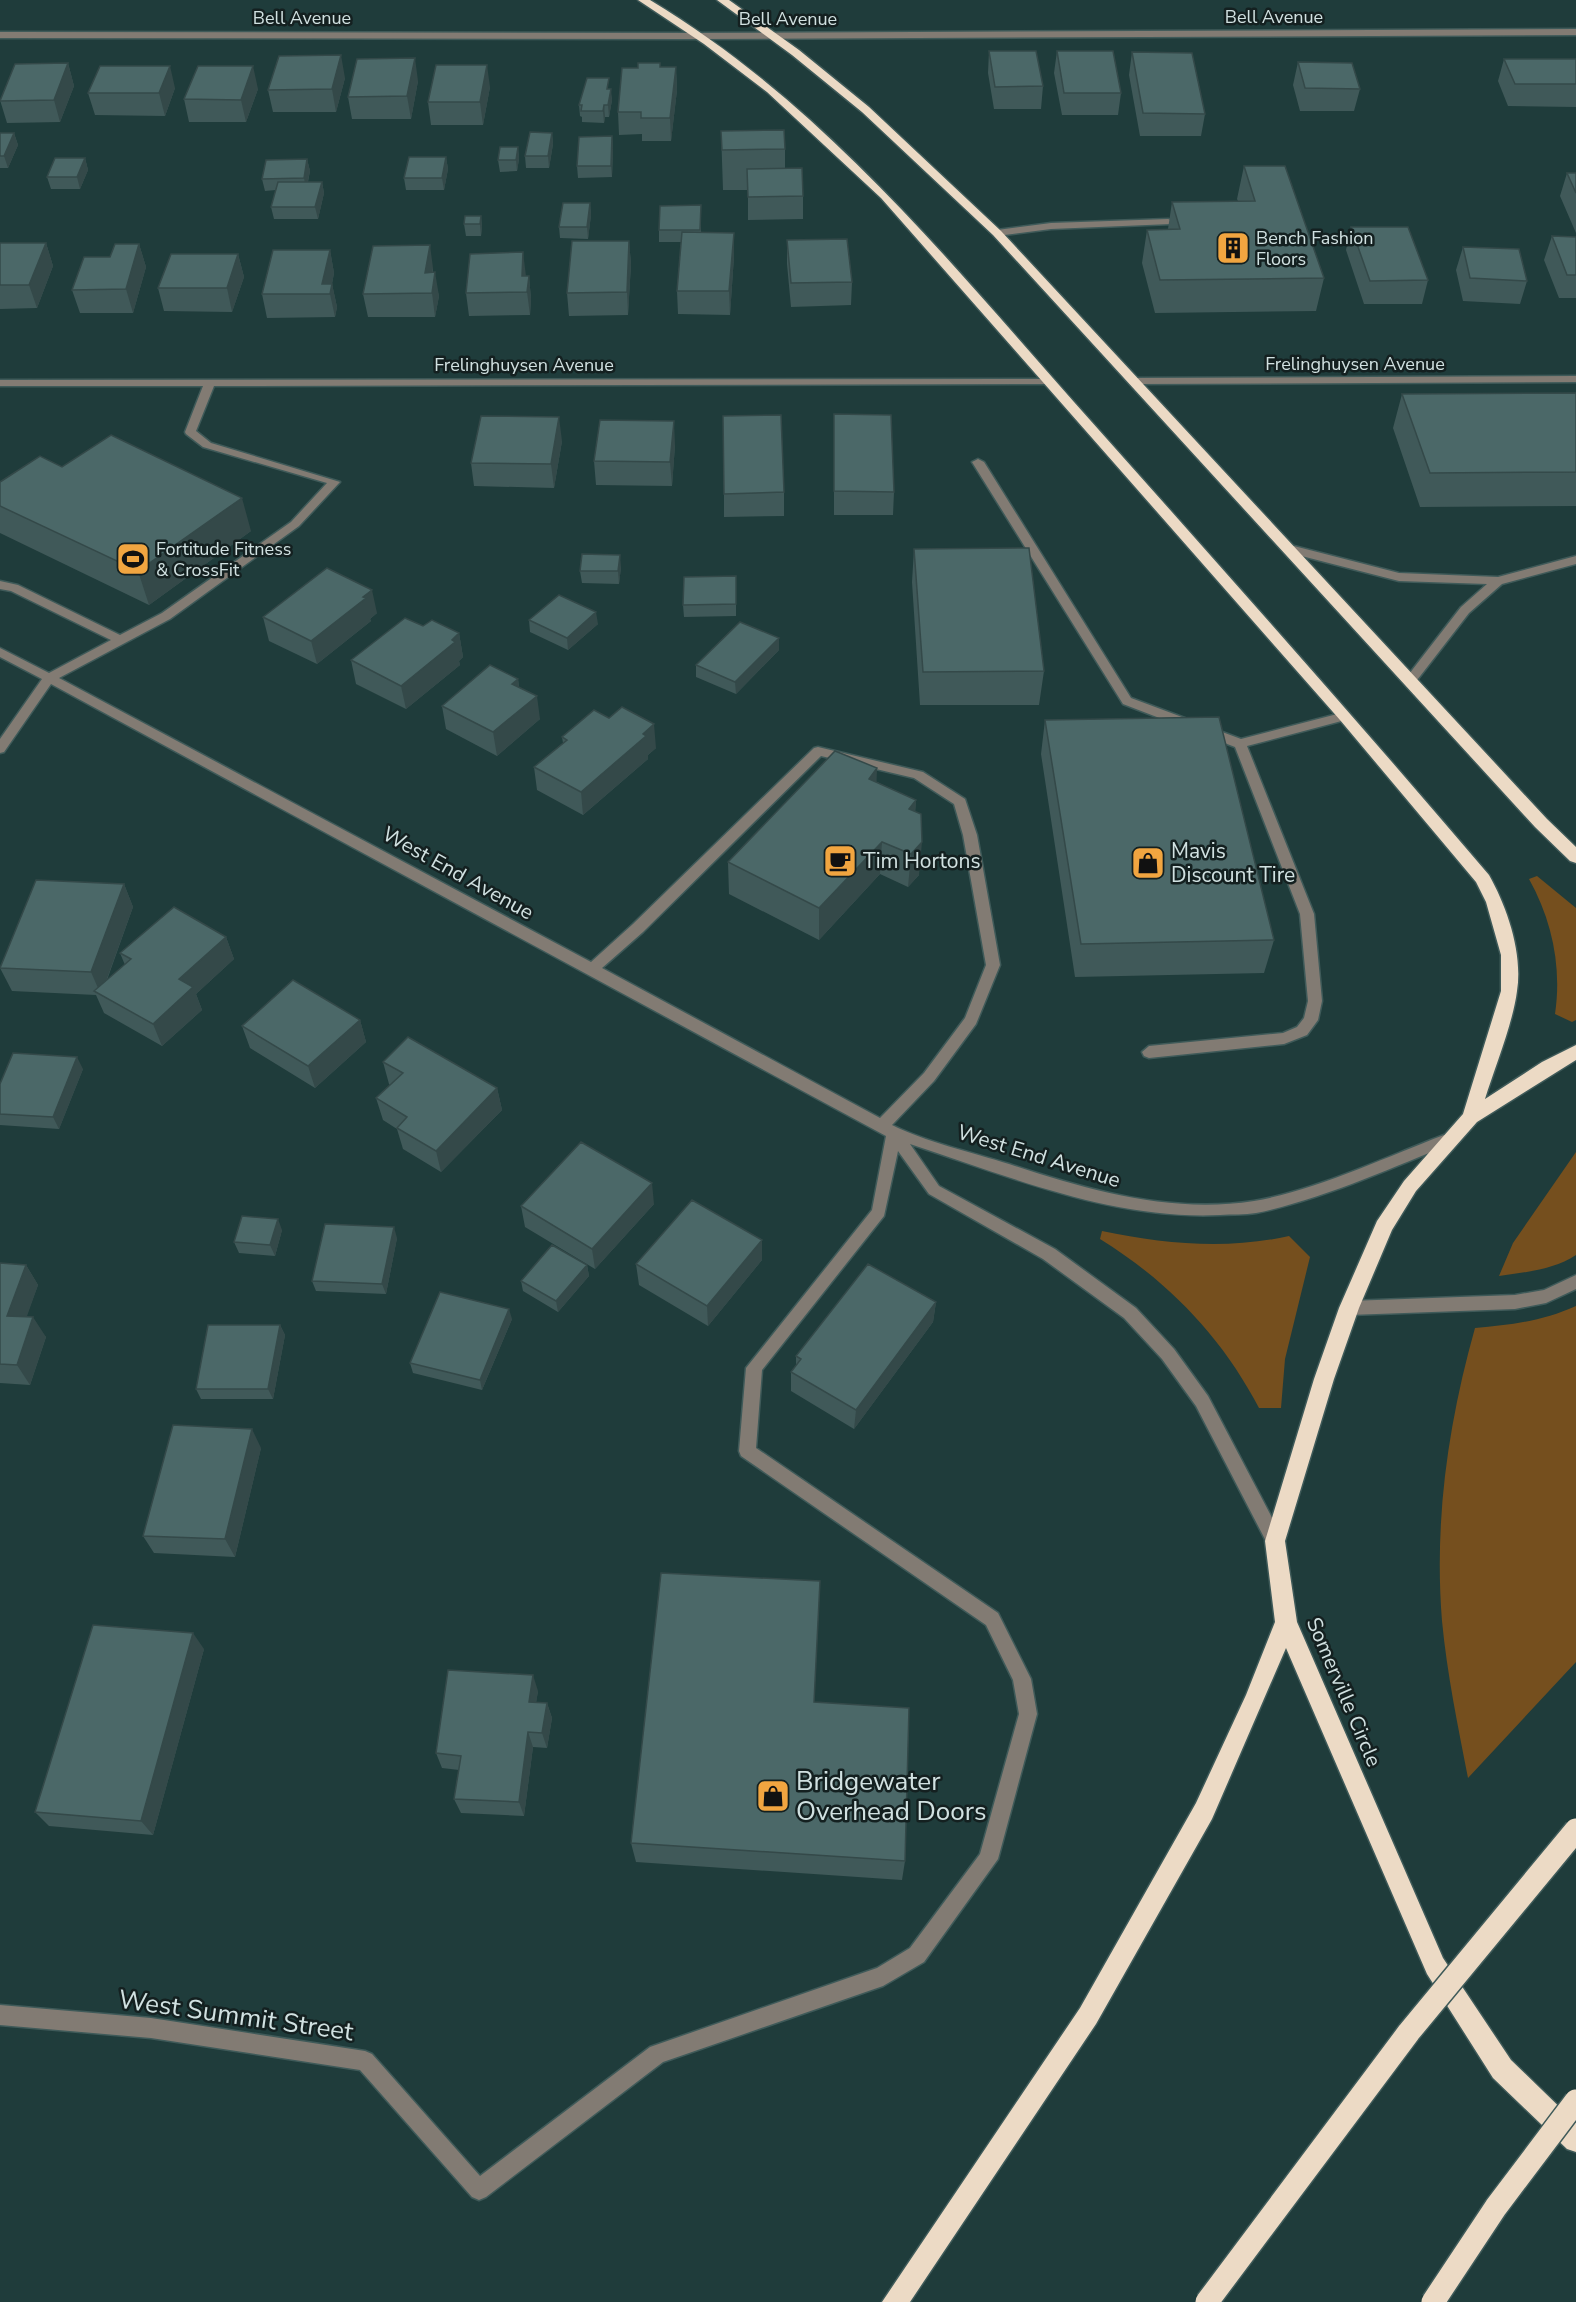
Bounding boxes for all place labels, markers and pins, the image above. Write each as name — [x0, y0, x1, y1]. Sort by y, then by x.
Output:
place label: Bench Fashion Floors — [1256, 226, 1374, 271]
building icon: Bench Fashion Floors — [1215, 230, 1251, 266]
place label: Fortitude Fitness & CrossFit — [156, 537, 291, 582]
sports icon: Fortitude Fitness & CrossFit — [115, 541, 151, 577]
place label: Mavis Discount Tire — [1171, 837, 1295, 889]
cafe icon: Tim Hortons — [822, 843, 858, 879]
shop icon: Mavis Discount Tire — [1130, 845, 1166, 881]
place label: Tim Hortons — [863, 847, 981, 875]
place label: Bridgewater Overhead Doors — [796, 1764, 986, 1829]
shop icon: Bridgewater Overhead Doors — [755, 1778, 791, 1814]

